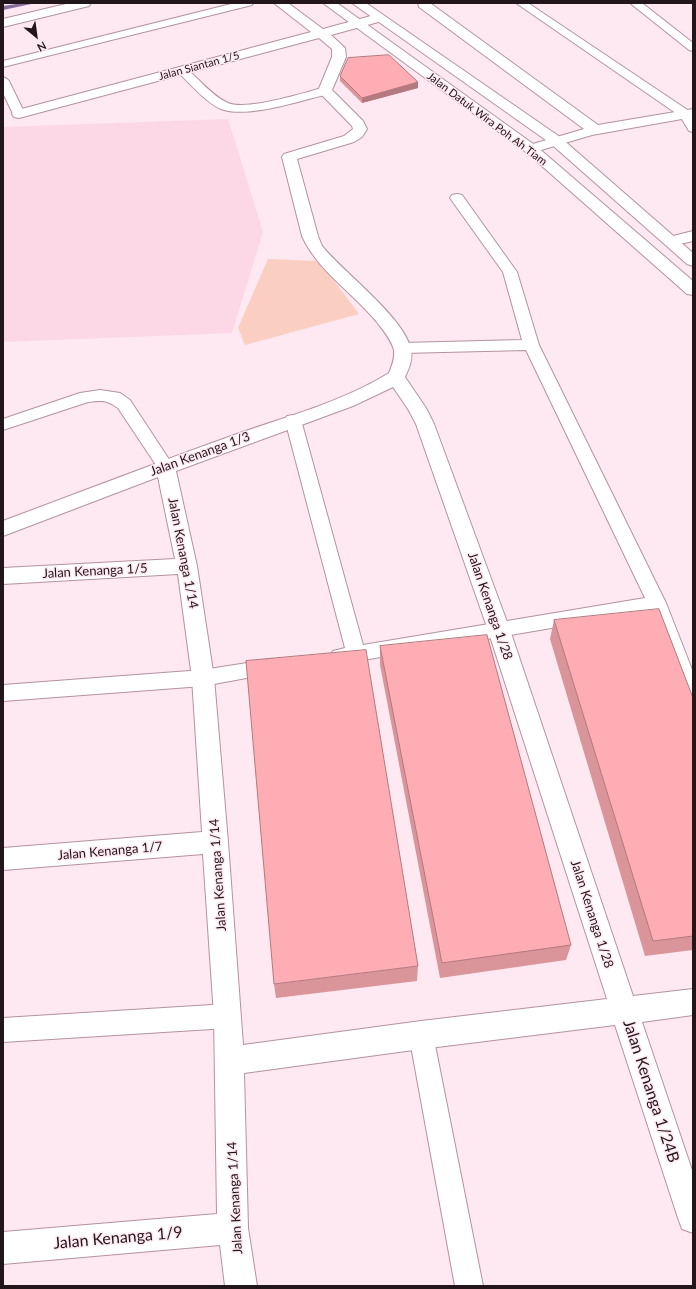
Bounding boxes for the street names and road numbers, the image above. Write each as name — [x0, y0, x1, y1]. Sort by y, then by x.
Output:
street label: Jalan Siantan 1/5 — [157, 49, 241, 83]
street label: Jalan Datuk Wira Poh Ah Tiam — [424, 70, 550, 168]
street label: Jalan Kenanga 1/3 — [148, 429, 252, 479]
street label: Jalan Kenanga 1/14 — [165, 496, 201, 610]
street label: Jalan Kenanga 1/28 — [464, 550, 516, 662]
street label: Jalan Kenanga 1/5 — [42, 560, 148, 582]
street label: Jalan Kenanga 1/14 — [206, 818, 230, 932]
street label: Jalan Kenanga 1/7 — [57, 839, 163, 863]
street label: Jalan Kenanga 1/28 — [567, 858, 617, 970]
street label: Jalan Kenanga 1/24B — [619, 1017, 683, 1165]
street label: Jalan Kenanga 1/14 — [224, 1141, 246, 1255]
street label: Jalan Kenanga 1/9 — [53, 1223, 183, 1253]

